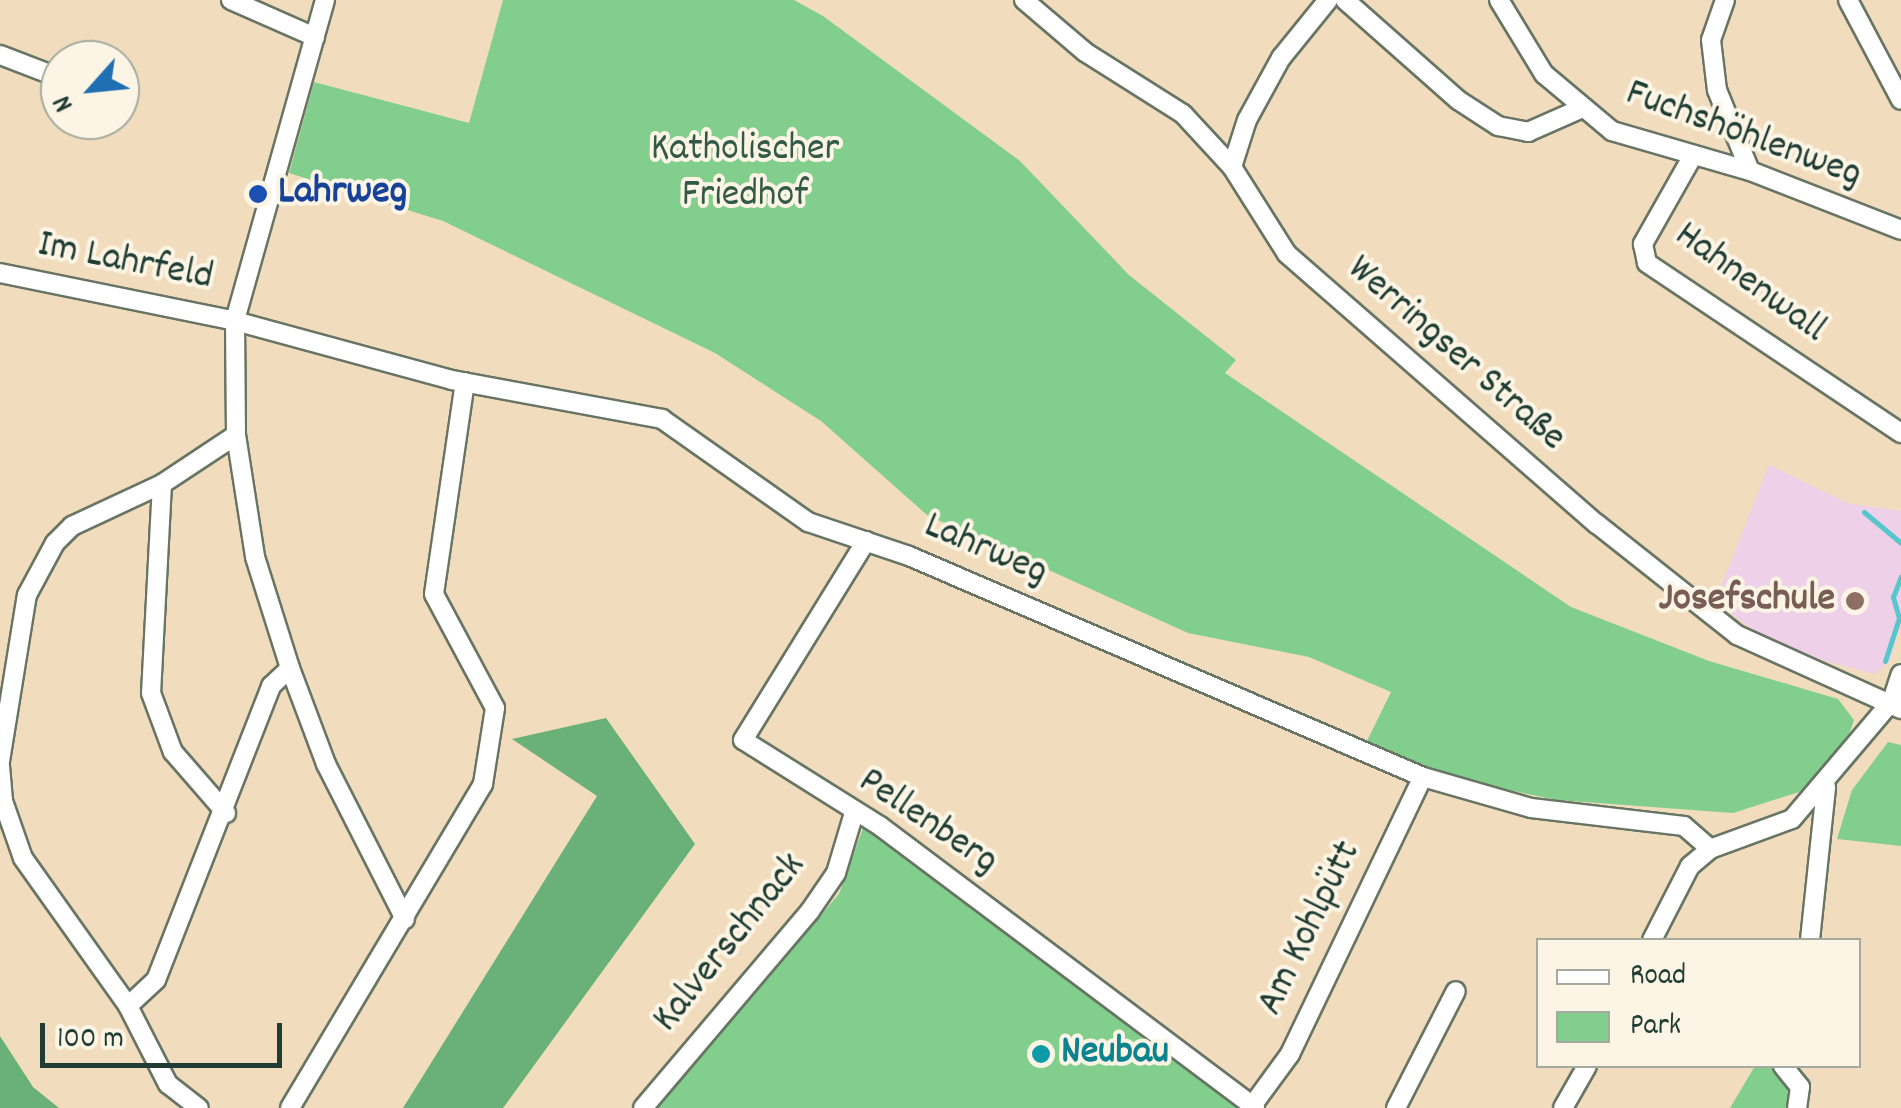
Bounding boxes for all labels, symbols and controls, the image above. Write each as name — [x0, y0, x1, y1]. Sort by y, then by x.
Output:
north arrow — [40, 40, 140, 140]
street label: Fuchshöhlenweg — [1619, 71, 1867, 201]
text: N — [44, 87, 86, 118]
park label: Katholischer Friedhof — [651, 127, 839, 221]
place label: Lahrweg — [278, 170, 407, 218]
marker: Lahrweg — [247, 183, 269, 205]
street label: Hahnenwall — [1664, 213, 1834, 355]
street label: Im Lahrfeld — [33, 223, 217, 303]
street label: Werringser Straße — [1336, 247, 1574, 463]
street label: Lahrweg — [916, 504, 1054, 598]
place label: Josefschule — [1659, 577, 1835, 625]
marker: Josefschule — [1844, 590, 1866, 612]
street label: Pellenberg — [848, 759, 1006, 887]
street label: Am Kohlpütt — [1248, 834, 1374, 1024]
street label: Kalverschnack — [644, 845, 818, 1043]
legend — [1536, 938, 1861, 1068]
text: Road — [1630, 956, 1686, 999]
scale bar — [45, 1003, 288, 1065]
text: Park — [1630, 1006, 1681, 1049]
text: 100 m — [57, 1019, 124, 1062]
place label: Neubau — [1061, 1030, 1169, 1078]
marker: Neubau — [1030, 1043, 1052, 1065]

